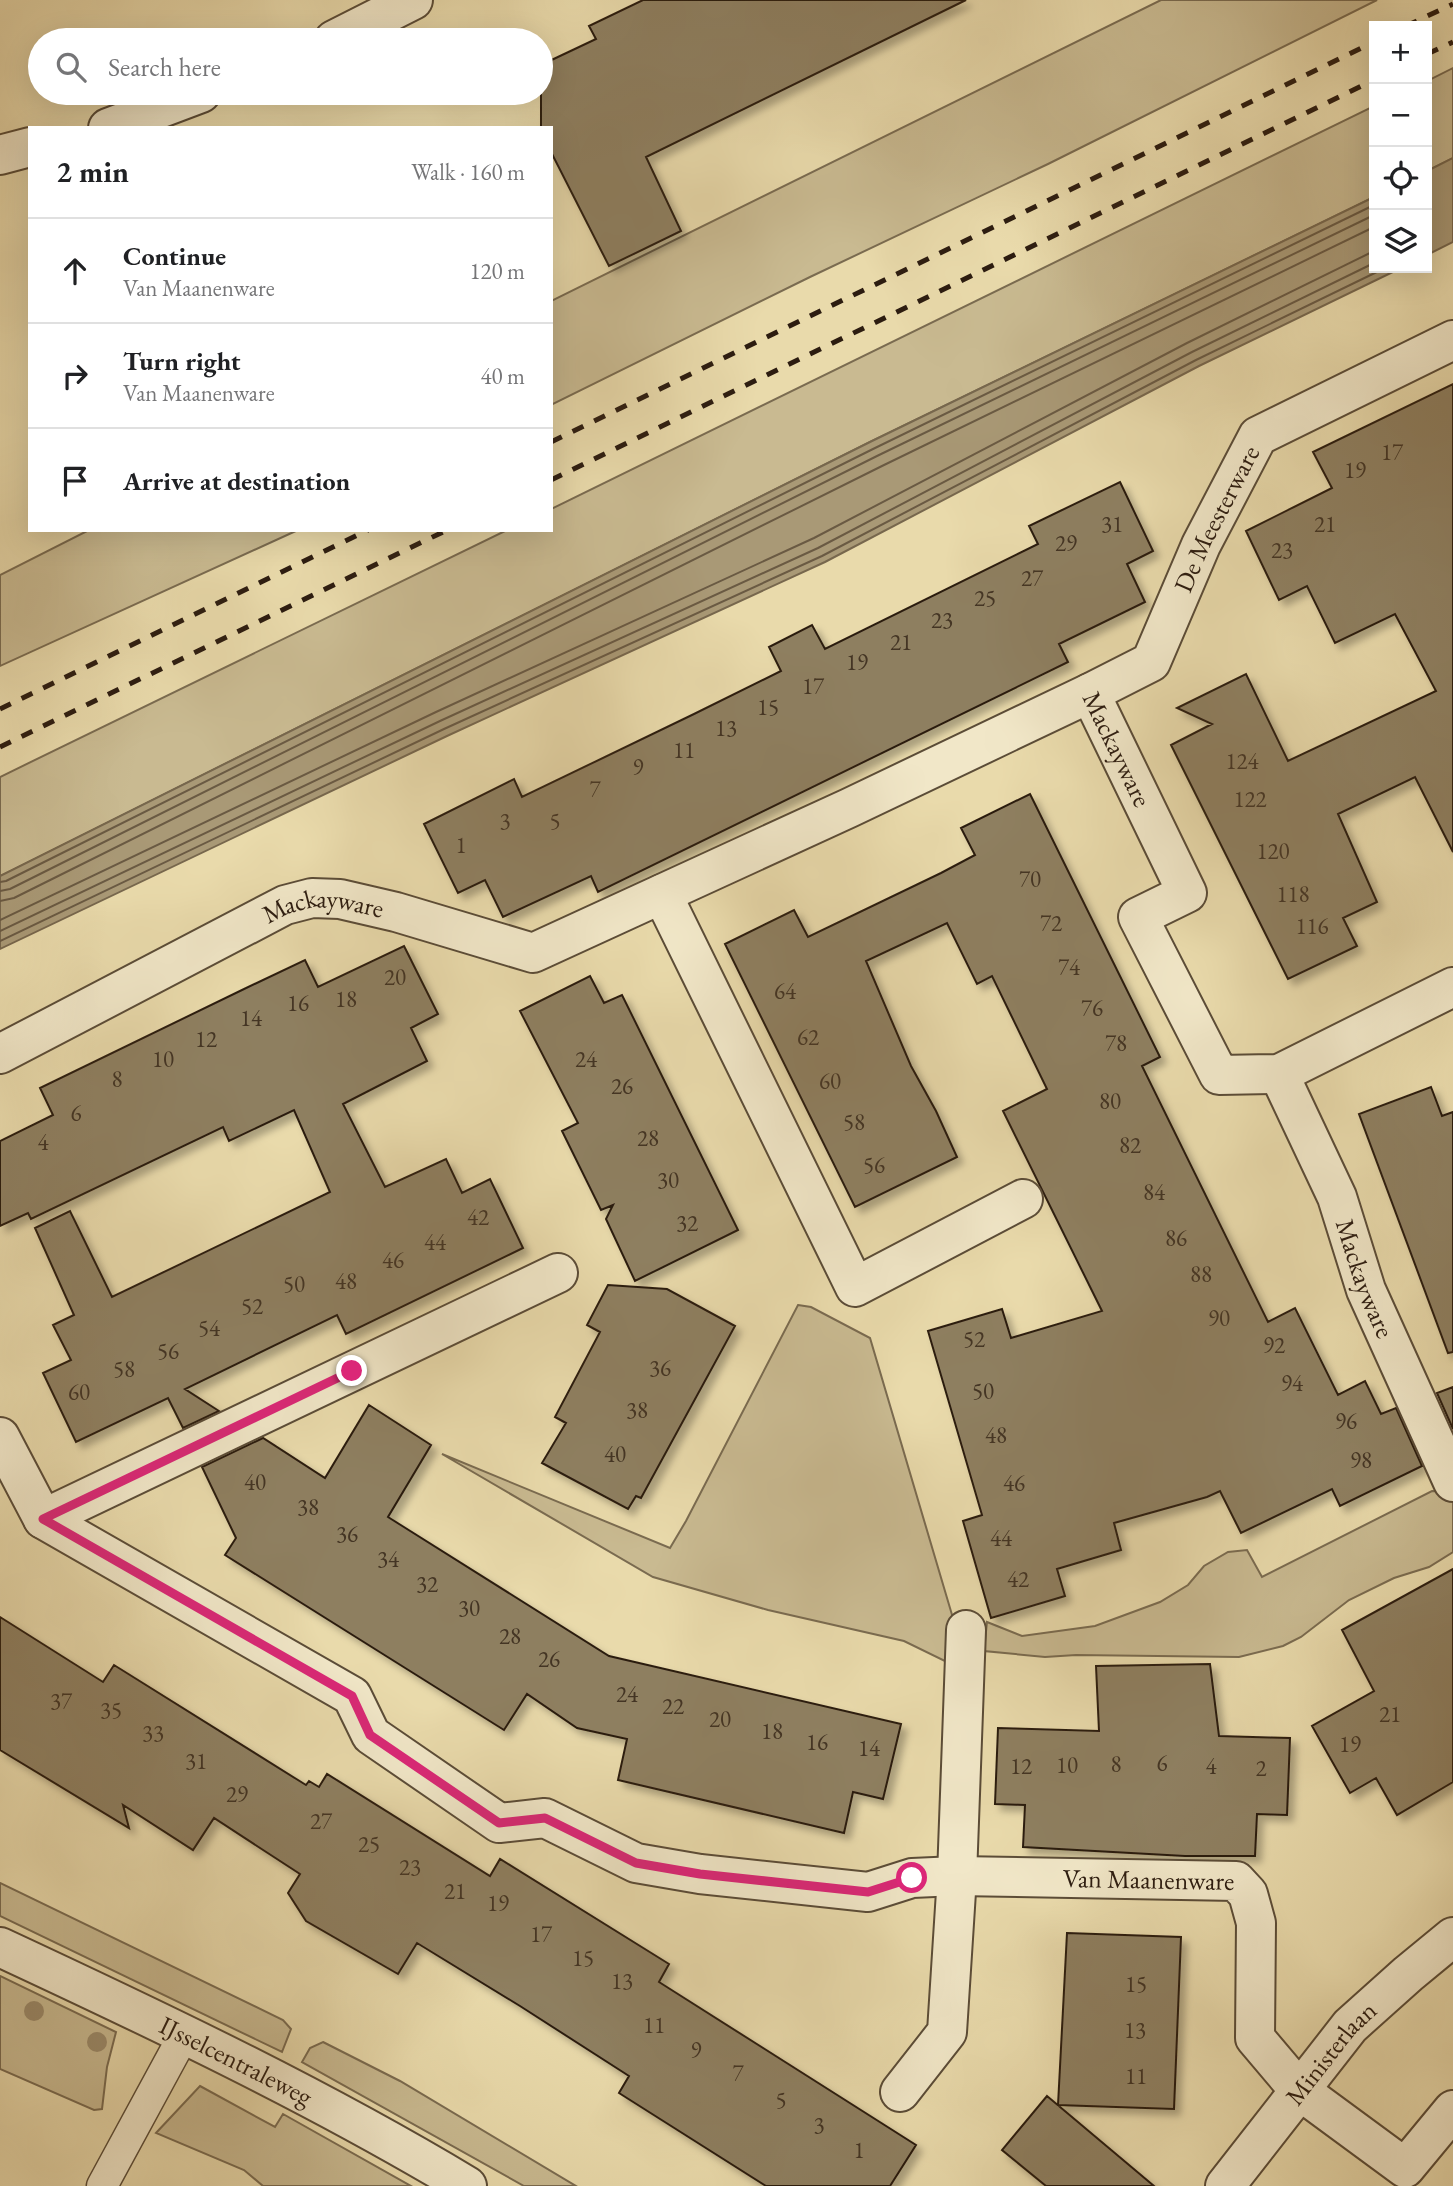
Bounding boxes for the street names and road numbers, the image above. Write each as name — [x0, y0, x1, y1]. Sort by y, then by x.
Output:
street label: De Meesterware — [1166, 439, 1267, 597]
street label: Mackayware — [1075, 686, 1160, 812]
street label: Mackayware — [256, 880, 387, 931]
street label: Mackayware — [1328, 1215, 1402, 1343]
street label: Van Maanenware — [1063, 1861, 1235, 1898]
street label: Ministerlaan — [1277, 1993, 1384, 2112]
street label: IJsselcentraleweg — [154, 2008, 319, 2114]

